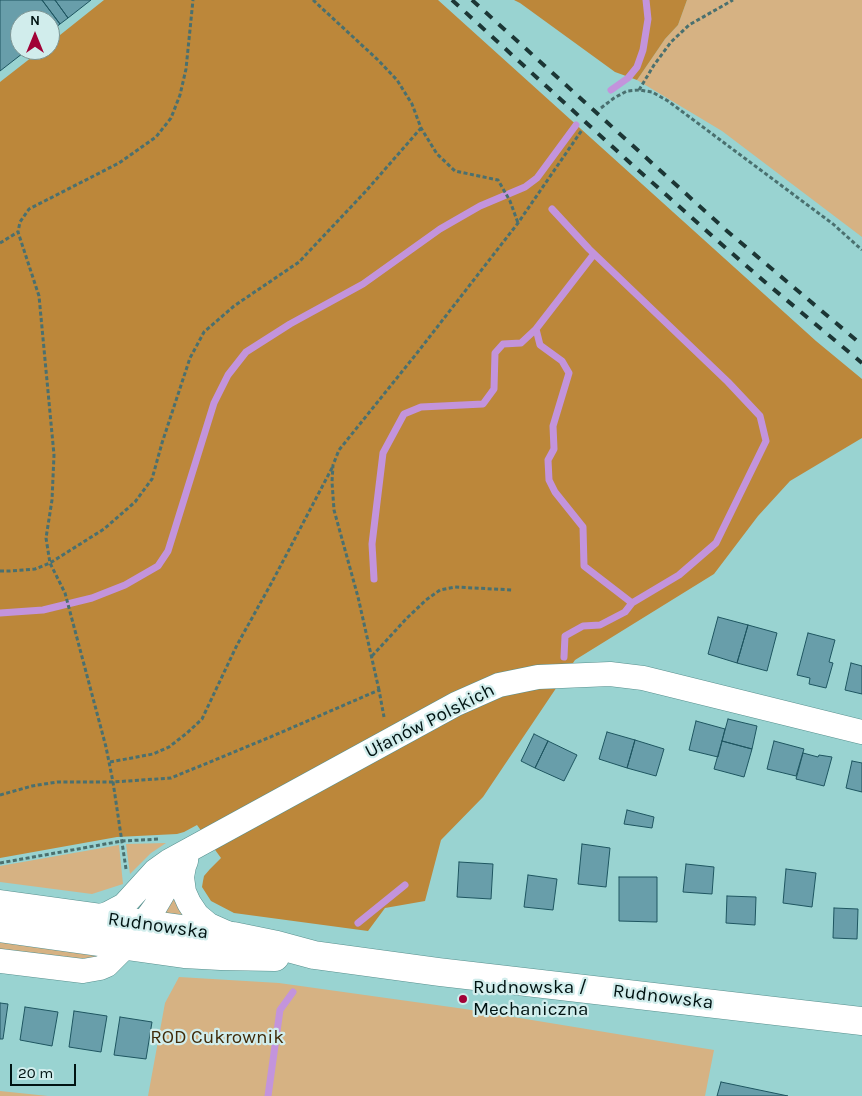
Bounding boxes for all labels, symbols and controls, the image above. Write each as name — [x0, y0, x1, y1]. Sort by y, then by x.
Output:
north arrow — [10, 10, 60, 60]
text: N — [30, 12, 40, 29]
street label: Ułanów Polskich — [361, 679, 499, 763]
street label: Rudnowska — [106, 908, 210, 944]
place label: Rudnowska / Mechaniczna — [473, 977, 588, 1021]
street label: Rudnowska — [611, 980, 715, 1014]
marker: Rudnowska / Mechaniczna — [457, 993, 469, 1005]
park label: ROD Cukrownik — [150, 1027, 284, 1049]
scale bar — [12, 1054, 79, 1086]
text: 20 m — [18, 1064, 53, 1082]

